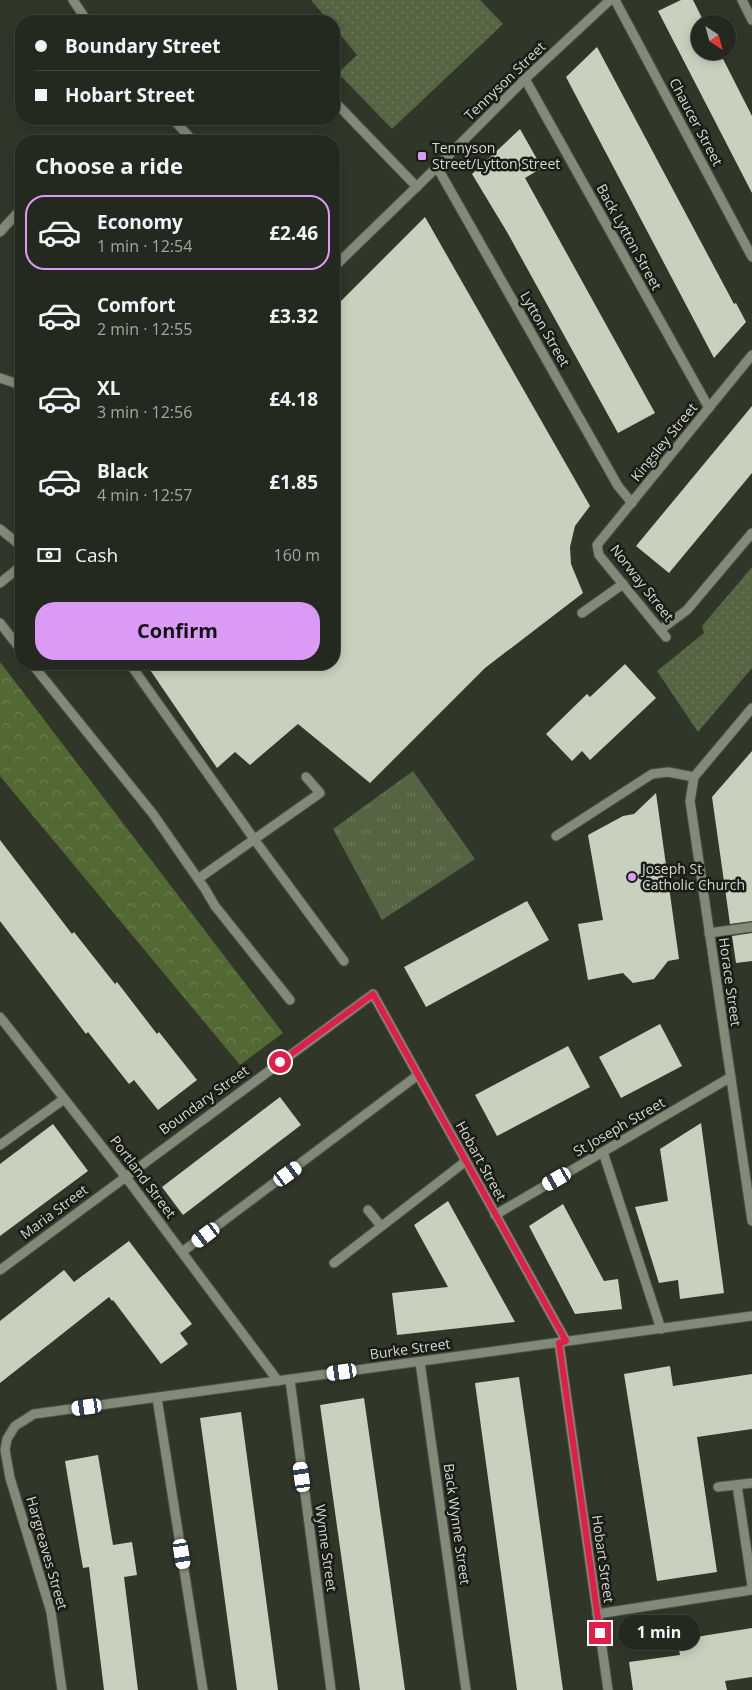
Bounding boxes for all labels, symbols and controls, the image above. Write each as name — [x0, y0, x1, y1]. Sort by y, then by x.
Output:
north arrow — [691, 15, 736, 60]
map controls — [691, 15, 736, 60]
text: Boundary Street — [65, 33, 220, 59]
street label: Tennyson Street — [460, 37, 549, 124]
street label: Chaucer Street — [665, 75, 728, 169]
text: Hobart Street — [65, 82, 195, 108]
place label: Tennyson Street/Lytton Street — [432, 138, 560, 173]
text: Choose a ride — [35, 150, 183, 180]
marker: Tennyson Street/Lytton Street — [416, 150, 428, 162]
street label: Back Lytton Street — [592, 180, 666, 293]
text: Economy — [97, 209, 183, 235]
icon: car — [37, 210, 82, 255]
text: £2.46 — [269, 220, 318, 246]
text: 1 min · 12:54 — [97, 235, 192, 257]
street label: Lytton Street — [516, 288, 575, 370]
text: Comfort — [97, 292, 176, 318]
icon: car — [37, 293, 82, 338]
text: £3.32 — [269, 303, 318, 329]
text: 2 min · 12:55 — [97, 318, 192, 340]
text: XL — [97, 375, 120, 401]
icon: car — [37, 376, 82, 421]
text: £4.18 — [269, 386, 318, 412]
street label: Kingsley Street — [626, 398, 701, 485]
text: 3 min · 12:56 — [97, 401, 192, 423]
text: Black — [97, 458, 149, 484]
icon: car — [37, 459, 82, 504]
text: £1.85 — [269, 469, 318, 495]
text: 4 min · 12:57 — [97, 484, 192, 506]
street label: Norway Street — [606, 540, 679, 625]
icon: cash — [35, 541, 63, 569]
text: Cash — [75, 542, 118, 568]
text: 160 m — [274, 544, 320, 566]
button: Confirm — [35, 602, 320, 660]
place label: Joseph St Catholic Church — [640, 859, 745, 894]
marker: Joseph St Catholic Church — [626, 871, 638, 883]
street label: Horace Street — [715, 936, 746, 1028]
route start — [269, 1051, 291, 1073]
street label: Boundary Street — [155, 1061, 252, 1139]
street label: St Joseph Street — [569, 1093, 668, 1161]
street label: Hobart Street — [452, 1117, 511, 1204]
street label: Portland Street — [106, 1132, 181, 1222]
car — [271, 1159, 304, 1189]
car — [540, 1165, 573, 1193]
street label: Maria Street — [16, 1180, 91, 1243]
car — [189, 1220, 222, 1250]
street label: Burke Street — [368, 1333, 452, 1364]
car — [326, 1362, 357, 1382]
car — [71, 1397, 102, 1417]
car — [292, 1461, 311, 1493]
street label: Back Wynne Street — [440, 1462, 475, 1586]
street label: Hargreaves Street — [22, 1494, 73, 1612]
street label: Wynne Street — [311, 1503, 342, 1593]
street label: Hobart Street — [588, 1514, 619, 1604]
car — [172, 1538, 191, 1570]
callout: 1 min — [618, 1616, 700, 1650]
text: 1 min — [637, 1621, 681, 1643]
route end — [589, 1622, 611, 1644]

